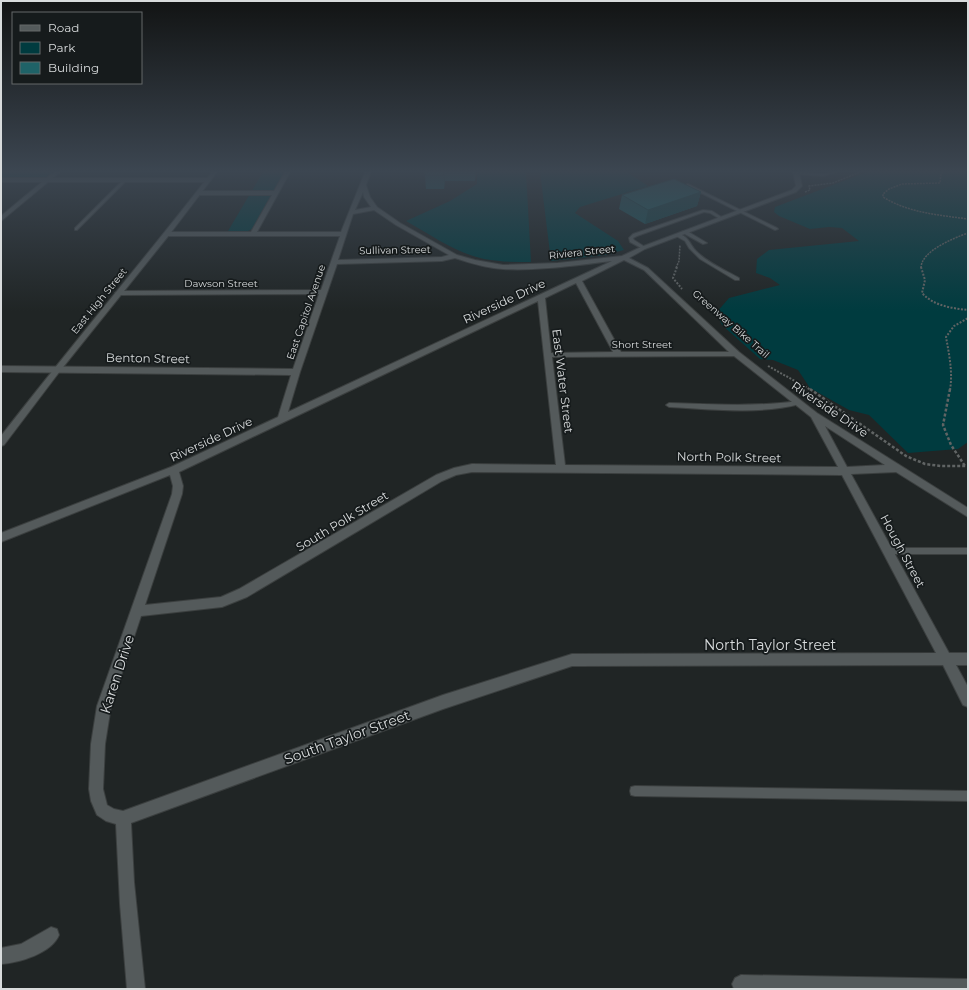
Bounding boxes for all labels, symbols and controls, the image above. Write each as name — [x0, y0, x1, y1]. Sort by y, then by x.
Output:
legend — [12, 12, 142, 84]
text: Road — [48, 20, 79, 35]
text: Park — [48, 40, 76, 55]
text: Building — [48, 60, 99, 75]
street label: Riviera Street — [548, 242, 616, 262]
street label: Sullivan Street — [359, 243, 431, 257]
street label: East Capitol Avenue — [284, 263, 328, 361]
street label: East High Street — [68, 265, 130, 337]
street label: Riverside Drive — [460, 275, 548, 327]
street label: Dawson Street — [184, 277, 258, 290]
street label: Greenway Bike Trail — [690, 287, 772, 361]
street label: East Water Street — [549, 328, 577, 434]
street label: Short Street — [612, 338, 672, 351]
street label: Benton Street — [106, 350, 190, 366]
street label: Riverside Drive — [789, 378, 871, 440]
street label: Riverside Drive — [167, 413, 255, 465]
street label: North Polk Street — [677, 449, 781, 465]
street label: South Polk Street — [293, 487, 391, 554]
street label: Hough Street — [877, 512, 929, 590]
street label: Karen Drive — [96, 632, 138, 716]
street label: North Taylor Street — [704, 636, 836, 654]
street label: South Taylor Street — [281, 706, 413, 768]

